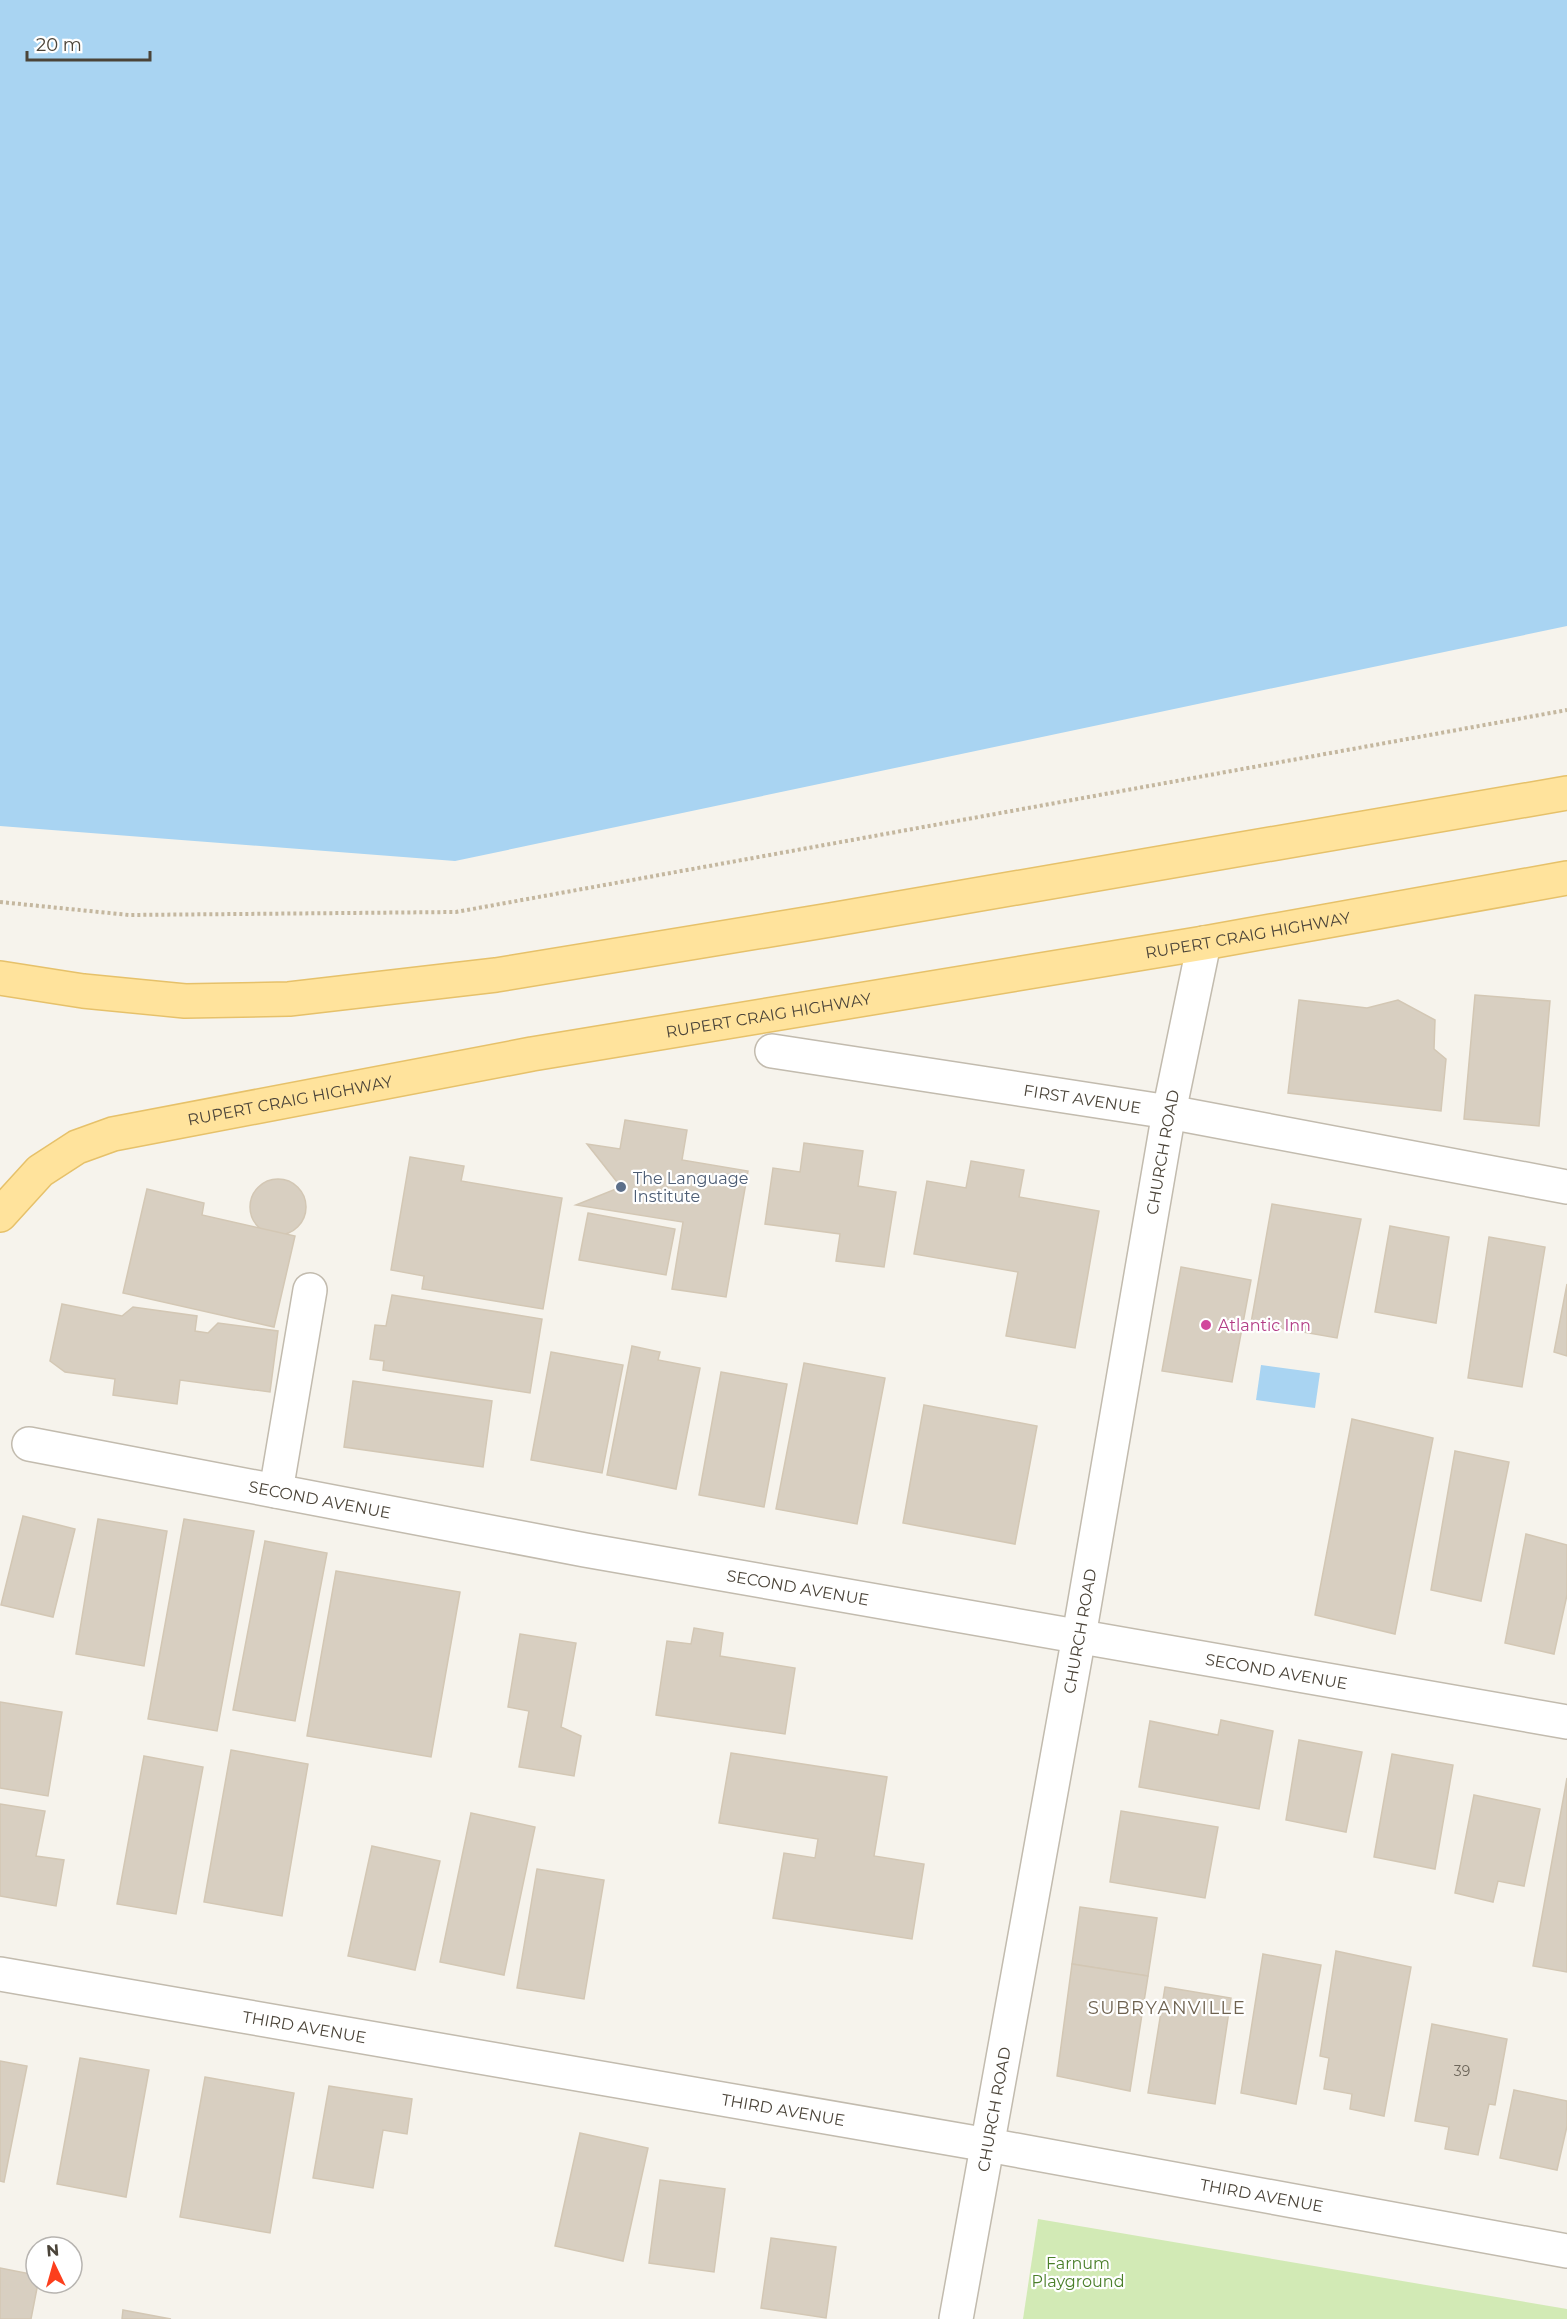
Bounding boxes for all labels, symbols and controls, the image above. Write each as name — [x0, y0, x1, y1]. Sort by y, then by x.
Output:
scale bar — [27, 24, 150, 62]
text: 20 m — [36, 34, 82, 56]
street label: RUPERT CRAIG HIGHWAY — [1144, 907, 1353, 962]
street label: RUPERT CRAIG HIGHWAY — [664, 988, 873, 1041]
street label: RUPERT CRAIG HIGHWAY — [186, 1071, 395, 1129]
street label: FIRST AVENUE — [1022, 1080, 1142, 1117]
street label: CHURCH ROAD — [1142, 1088, 1183, 1216]
place label: The Language Institute — [633, 1169, 748, 1206]
marker: The Language Institute — [614, 1180, 628, 1194]
place label: Atlantic Inn — [1218, 1316, 1311, 1335]
marker: Atlantic Inn — [1199, 1318, 1213, 1332]
street label: SECOND AVENUE — [247, 1477, 392, 1522]
street label: SECOND AVENUE — [725, 1565, 870, 1609]
street label: CHURCH ROAD — [1059, 1567, 1100, 1695]
street label: SECOND AVENUE — [1204, 1649, 1349, 1693]
district label: SUBRYANVILLE — [1088, 1997, 1246, 2019]
street label: THIRD AVENUE — [241, 2007, 368, 2047]
street label: CHURCH ROAD — [973, 2045, 1014, 2173]
house number: 39 — [1454, 2062, 1470, 2080]
street label: THIRD AVENUE — [720, 2090, 847, 2130]
street label: THIRD AVENUE — [1199, 2175, 1325, 2216]
north arrow — [24, 2235, 84, 2295]
text: N — [45, 2241, 60, 2261]
park label: Farnum Playground — [1032, 2254, 1124, 2291]

